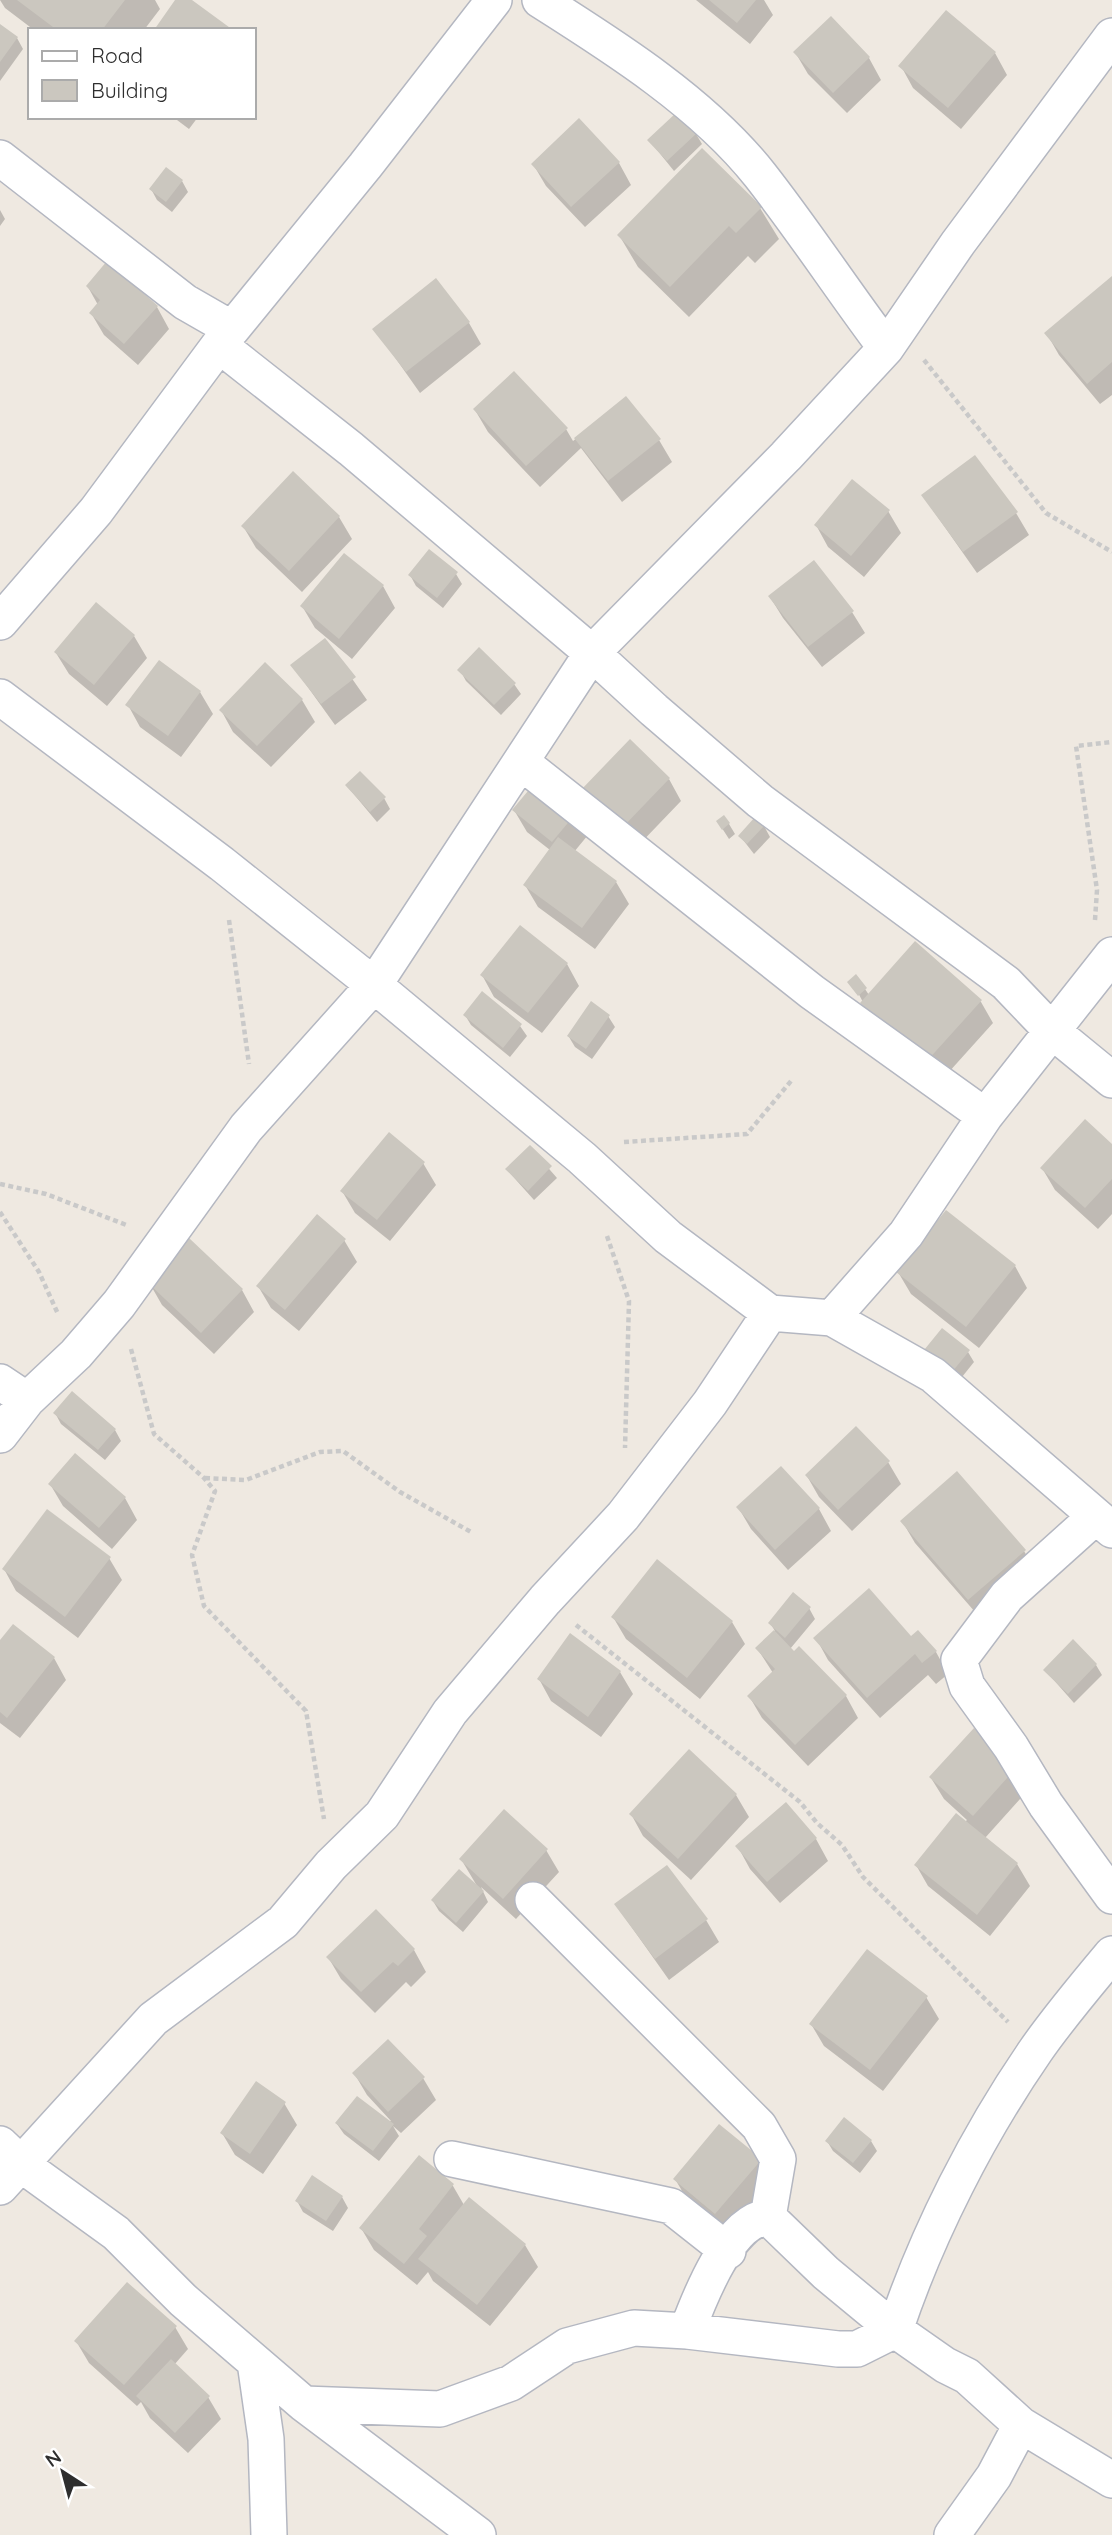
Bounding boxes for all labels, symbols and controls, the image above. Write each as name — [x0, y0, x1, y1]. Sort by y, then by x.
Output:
legend — [28, 28, 256, 119]
text: Road — [91, 42, 143, 68]
text: Building — [91, 77, 168, 103]
north arrow — [28, 2437, 98, 2507]
text: N — [40, 2444, 66, 2472]

